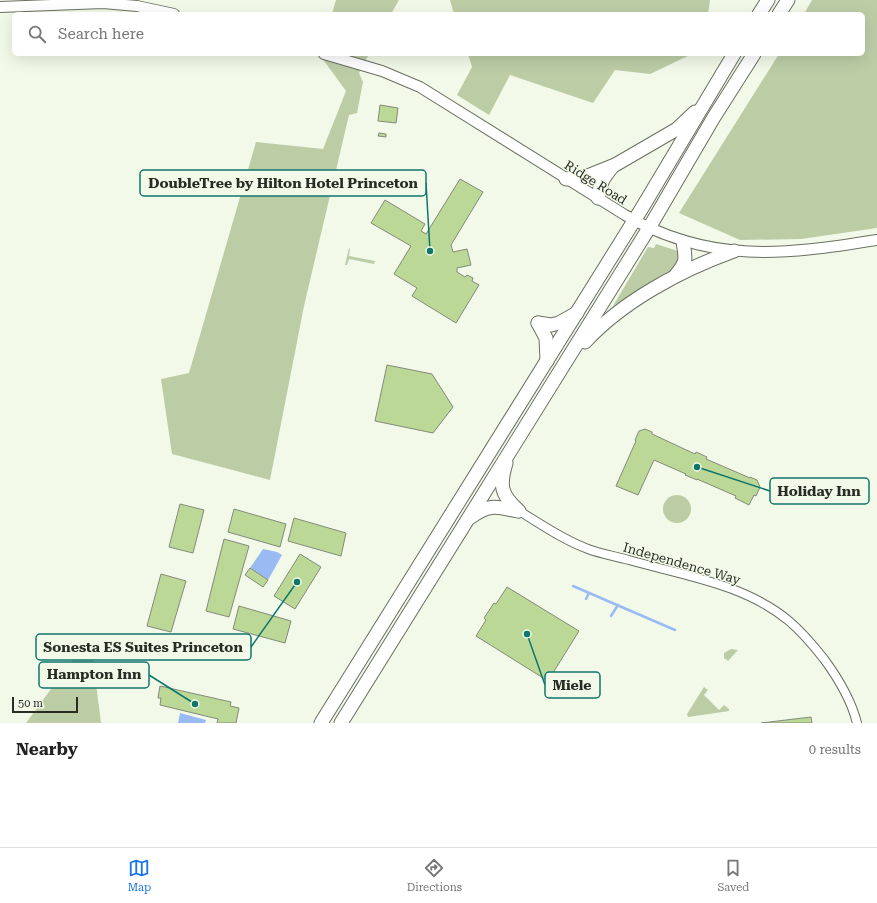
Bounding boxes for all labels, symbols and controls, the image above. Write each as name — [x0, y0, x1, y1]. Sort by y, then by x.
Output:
search box — [12, 12, 865, 56]
icon: search — [26, 23, 48, 45]
text: Search here — [58, 25, 144, 43]
street label: Ridge Road — [562, 157, 630, 208]
callout: DoubleTree by Hilton Hotel Princeton — [140, 170, 426, 196]
text: DoubleTree by Hilton Hotel Princeton — [148, 175, 418, 191]
callout: Holiday Inn — [770, 478, 869, 504]
text: Holiday Inn — [777, 483, 861, 499]
street label: Independence Way — [621, 540, 743, 588]
callout: Sonesta ES Suites Princeton — [36, 634, 251, 660]
text: Sonesta ES Suites Princeton — [43, 639, 243, 655]
callout: Hampton Inn — [39, 662, 149, 688]
text: Hampton Inn — [47, 666, 142, 682]
callout: Miele — [545, 672, 600, 698]
text: Miele — [552, 677, 592, 693]
scale bar — [12, 695, 78, 714]
text: 50 m — [18, 697, 43, 710]
text: Nearby — [16, 739, 78, 759]
text: 0 results — [809, 742, 861, 757]
tab: Map — [128, 857, 151, 894]
tab: Directions — [407, 857, 462, 894]
tab: Saved — [717, 857, 749, 894]

